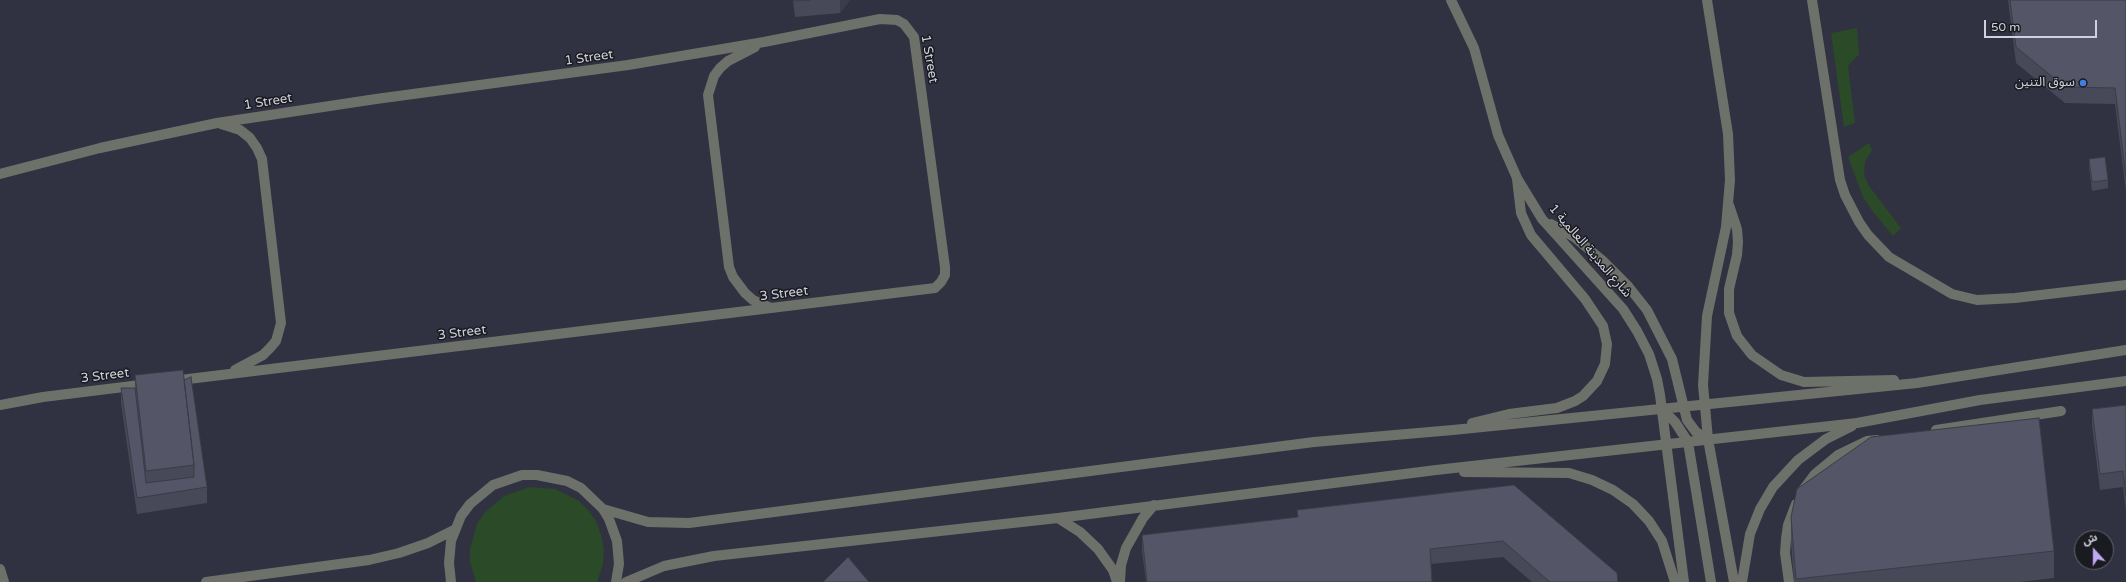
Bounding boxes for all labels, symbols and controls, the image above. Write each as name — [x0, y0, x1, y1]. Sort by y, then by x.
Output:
scale bar — [1986, 12, 2099, 38]
text: 50 m — [1991, 20, 2020, 34]
street label: 1 Street — [917, 34, 941, 84]
street label: 1 Street — [564, 47, 614, 69]
place label: سوق التنين — [2015, 75, 2075, 91]
marker: سوق التنين — [2078, 78, 2088, 88]
street label: 1 Street — [243, 90, 293, 114]
street label: شارع المدينة العالمية 1 — [1545, 201, 1635, 301]
street label: 3 Street — [759, 283, 809, 305]
street label: 3 Street — [437, 322, 487, 344]
street label: 3 Street — [80, 365, 130, 387]
north arrow — [2074, 530, 2114, 570]
text: ش — [2081, 530, 2099, 548]

